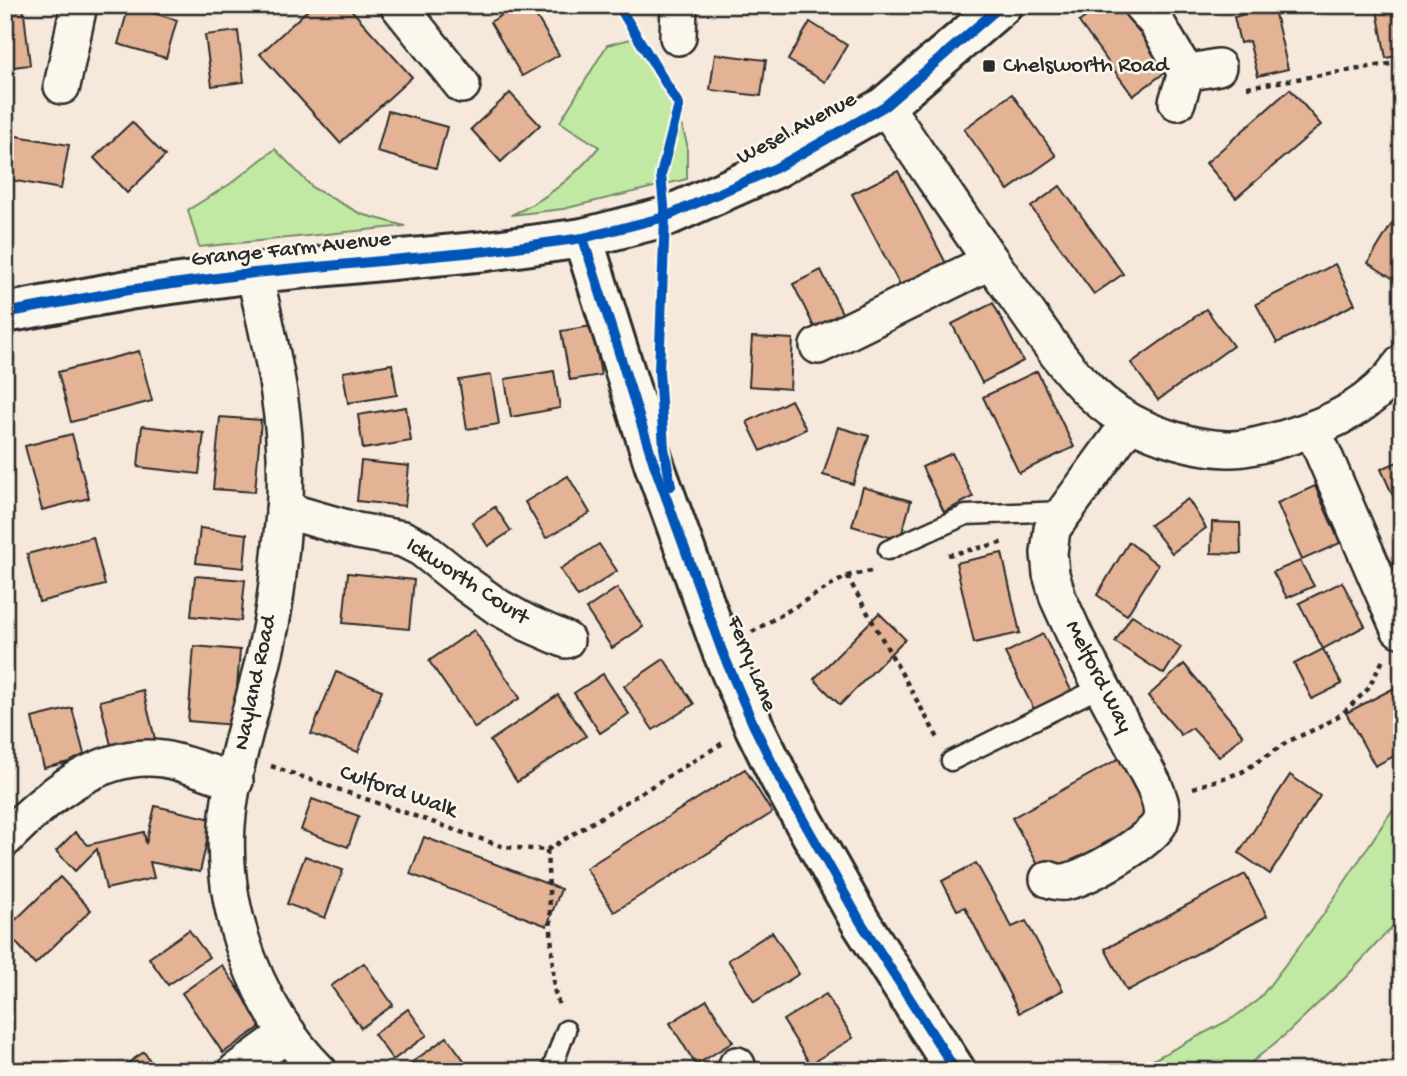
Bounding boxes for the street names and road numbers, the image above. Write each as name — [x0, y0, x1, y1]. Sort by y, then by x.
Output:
street label: Wesel Avenue — [733, 86, 862, 172]
street label: Grange Farm Avenue — [190, 226, 393, 274]
street label: Ickworth Court — [400, 532, 535, 633]
street label: Ferry Lane — [719, 611, 783, 717]
street label: Nayland Road — [229, 612, 284, 753]
street label: Melford Way — [1058, 616, 1138, 738]
street label: Culford Walk — [336, 759, 463, 826]

